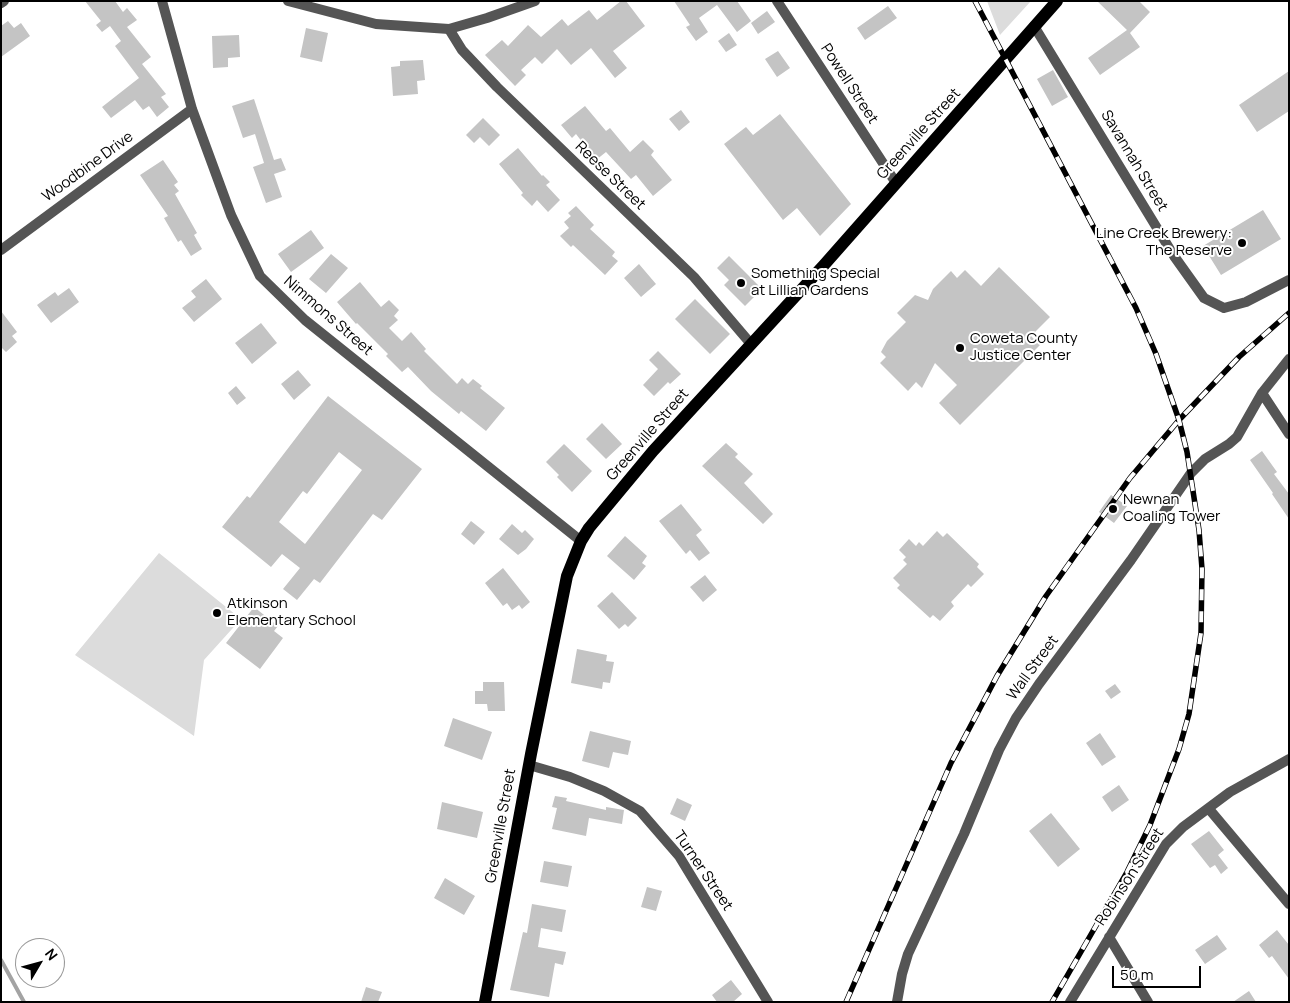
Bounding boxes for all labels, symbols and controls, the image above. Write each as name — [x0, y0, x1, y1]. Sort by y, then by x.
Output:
street label: Powell Street — [817, 41, 881, 127]
street label: Greenville Street — [874, 85, 964, 183]
street label: Savannah Street — [1097, 107, 1171, 215]
street label: Woodbine Drive — [39, 128, 137, 206]
street label: Reese Street — [571, 138, 649, 214]
place label: Line Creek Brewery: The Reserve — [1096, 225, 1232, 260]
marker: Line Creek Brewery: The Reserve — [1236, 237, 1248, 249]
place label: Something Special at Lillian Gardens — [751, 265, 880, 300]
street label: Nimmons Street — [280, 273, 376, 359]
marker: Something Special at Lillian Gardens — [735, 277, 747, 289]
place label: Coweta County Justice Center — [970, 330, 1078, 365]
marker: Coweta County Justice Center — [954, 342, 966, 354]
street label: Greenville Street — [603, 385, 693, 485]
place label: Newnan Coaling Tower — [1123, 491, 1220, 526]
marker: Newnan Coaling Tower — [1107, 503, 1119, 515]
place label: Atkinson Elementary School — [227, 595, 356, 630]
marker: Atkinson Elementary School — [211, 607, 223, 619]
street label: Wall Street — [1003, 632, 1063, 704]
street label: Greenville Street — [482, 767, 520, 885]
street label: Robinson Street — [1092, 825, 1168, 929]
street label: Turner Street — [670, 828, 736, 914]
north arrow — [15, 938, 65, 988]
text: N — [41, 945, 62, 964]
scale bar — [1115, 956, 1204, 988]
text: 50 m — [1120, 964, 1154, 985]

